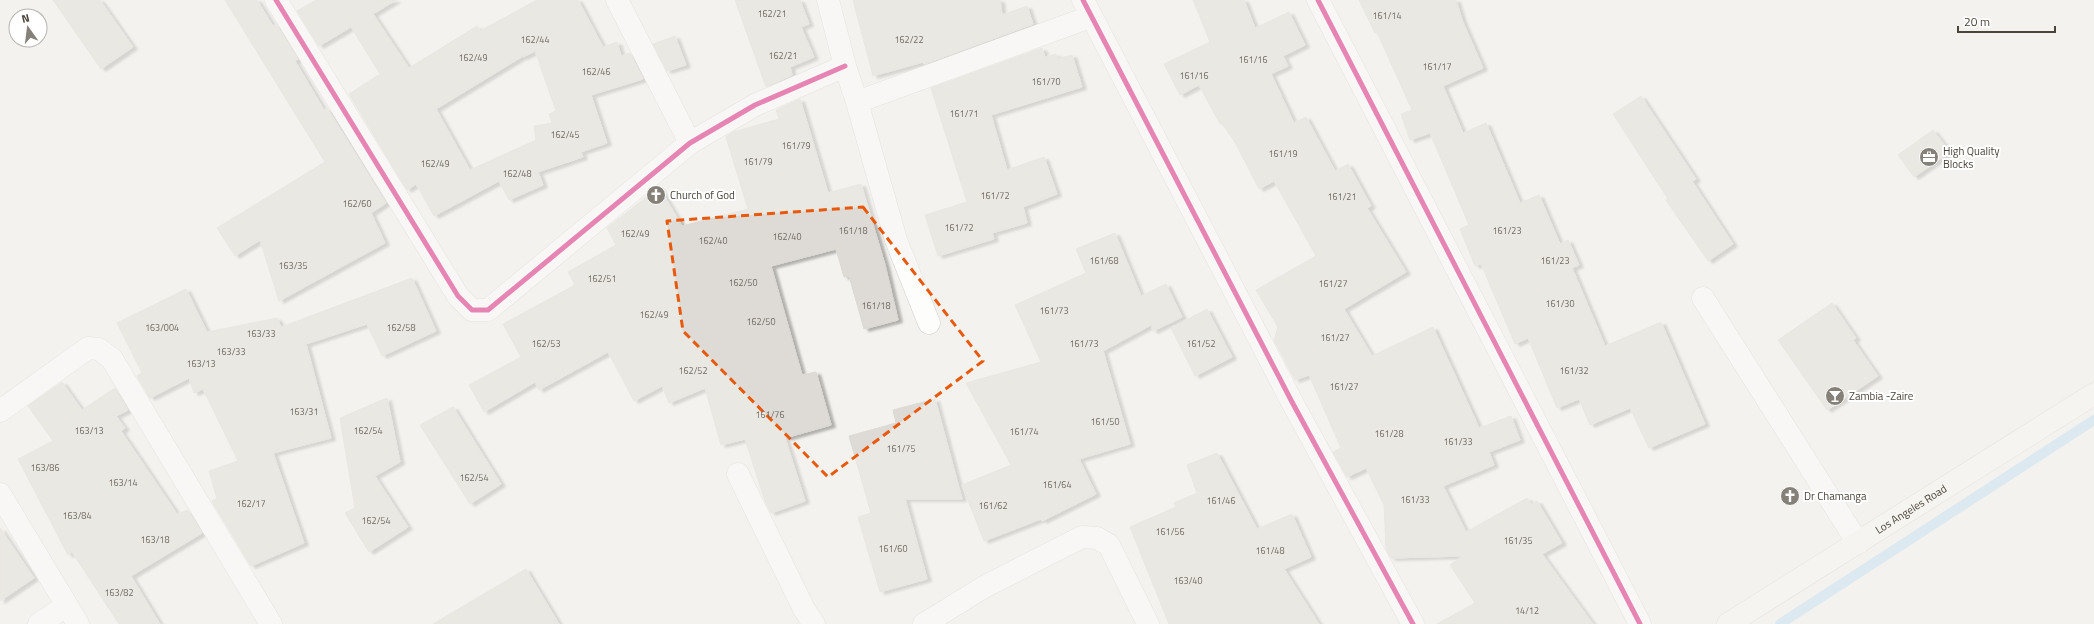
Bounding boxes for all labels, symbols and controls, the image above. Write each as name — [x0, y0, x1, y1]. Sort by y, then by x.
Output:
house number: 162/21 — [758, 7, 786, 20]
north arrow — [8, 8, 48, 48]
scale bar — [1958, 8, 2055, 34]
house number: 161/14 — [1373, 9, 1401, 22]
text: N — [20, 10, 31, 27]
text: 20 m — [1964, 12, 1990, 31]
house number: 162/44 — [521, 33, 549, 46]
house number: 162/22 — [895, 33, 923, 46]
house number: 162/21 — [769, 49, 797, 62]
house number: 162/49 — [459, 51, 487, 64]
house number: 161/16 — [1239, 53, 1267, 66]
house number: 161/17 — [1423, 60, 1451, 73]
house number: 162/46 — [582, 65, 610, 78]
house number: 161/16 — [1180, 69, 1208, 82]
house number: 161/70 — [1032, 75, 1060, 88]
house number: 161/71 — [950, 107, 978, 120]
house number: 162/45 — [551, 128, 579, 141]
house number: 161/79 — [782, 139, 810, 152]
place label: High Quality Blocks — [1943, 143, 2000, 172]
office icon: High Quality Blocks — [1918, 146, 1940, 168]
house number: 161/19 — [1269, 147, 1297, 160]
house number: 161/79 — [744, 155, 772, 168]
house number: 162/49 — [421, 157, 449, 170]
house number: 162/48 — [503, 167, 531, 180]
church icon: Church of God — [645, 184, 667, 206]
place label: Church of God — [670, 187, 735, 203]
house number: 161/72 — [981, 189, 1009, 202]
house number: 161/21 — [1328, 190, 1356, 203]
house number: 162/60 — [343, 197, 371, 210]
house number: 161/72 — [945, 221, 973, 234]
house number: 161/18 — [839, 224, 867, 237]
house number: 161/23 — [1493, 224, 1521, 237]
house number: 162/49 — [621, 227, 649, 240]
house number: 162/40 — [773, 230, 801, 243]
house number: 162/40 — [699, 234, 727, 247]
house number: 161/68 — [1090, 254, 1118, 267]
house number: 161/23 — [1541, 254, 1569, 267]
house number: 163/35 — [279, 259, 307, 272]
house number: 162/51 — [588, 272, 616, 285]
house number: 162/50 — [729, 276, 757, 289]
house number: 161/27 — [1319, 277, 1347, 290]
house number: 161/30 — [1546, 297, 1574, 310]
house number: 161/18 — [862, 299, 890, 312]
house number: 161/73 — [1040, 304, 1068, 317]
house number: 162/49 — [640, 308, 668, 321]
house number: 162/50 — [747, 315, 775, 328]
house number: 163/004 — [145, 321, 179, 334]
house number: 162/58 — [387, 321, 415, 334]
house number: 163/33 — [247, 327, 275, 340]
house number: 161/27 — [1321, 331, 1349, 344]
house number: 162/53 — [532, 337, 560, 350]
house number: 161/73 — [1070, 337, 1098, 350]
house number: 161/52 — [1187, 337, 1215, 350]
house number: 163/33 — [217, 345, 245, 358]
house number: 163/13 — [187, 357, 215, 370]
house number: 162/52 — [679, 364, 707, 377]
house number: 161/32 — [1560, 364, 1588, 377]
house number: 161/27 — [1330, 380, 1358, 393]
bar icon: Zambia -Zaire — [1824, 385, 1846, 407]
place label: Zambia -Zaire — [1849, 388, 1914, 404]
house number: 163/31 — [290, 405, 318, 418]
house number: 161/76 — [756, 408, 784, 421]
house number: 161/50 — [1091, 415, 1119, 428]
house number: 163/13 — [75, 424, 103, 437]
house number: 162/54 — [354, 424, 382, 437]
house number: 161/74 — [1010, 425, 1038, 438]
house number: 161/28 — [1375, 427, 1403, 440]
house number: 161/33 — [1444, 435, 1472, 448]
house number: 161/75 — [887, 442, 915, 455]
house number: 163/86 — [31, 461, 59, 474]
house number: 162/54 — [460, 471, 488, 484]
house number: 163/14 — [109, 476, 137, 489]
house number: 161/64 — [1043, 478, 1071, 491]
street label: Los Angeles Road — [1872, 480, 1950, 538]
church icon: Dr Chamanga — [1779, 485, 1801, 507]
place label: Dr Chamanga — [1804, 488, 1867, 504]
house number: 161/33 — [1401, 493, 1429, 506]
house number: 161/46 — [1207, 494, 1235, 507]
house number: 162/17 — [237, 497, 265, 510]
house number: 161/62 — [979, 499, 1007, 512]
house number: 163/84 — [63, 509, 91, 522]
house number: 162/54 — [362, 514, 390, 527]
house number: 161/56 — [1156, 525, 1184, 538]
house number: 163/18 — [141, 533, 169, 546]
house number: 161/35 — [1504, 534, 1532, 547]
house number: 161/60 — [879, 542, 907, 555]
house number: 161/48 — [1256, 544, 1284, 557]
house number: 163/40 — [1174, 574, 1202, 587]
house number: 163/82 — [105, 586, 133, 599]
house number: 14/12 — [1515, 604, 1539, 617]

